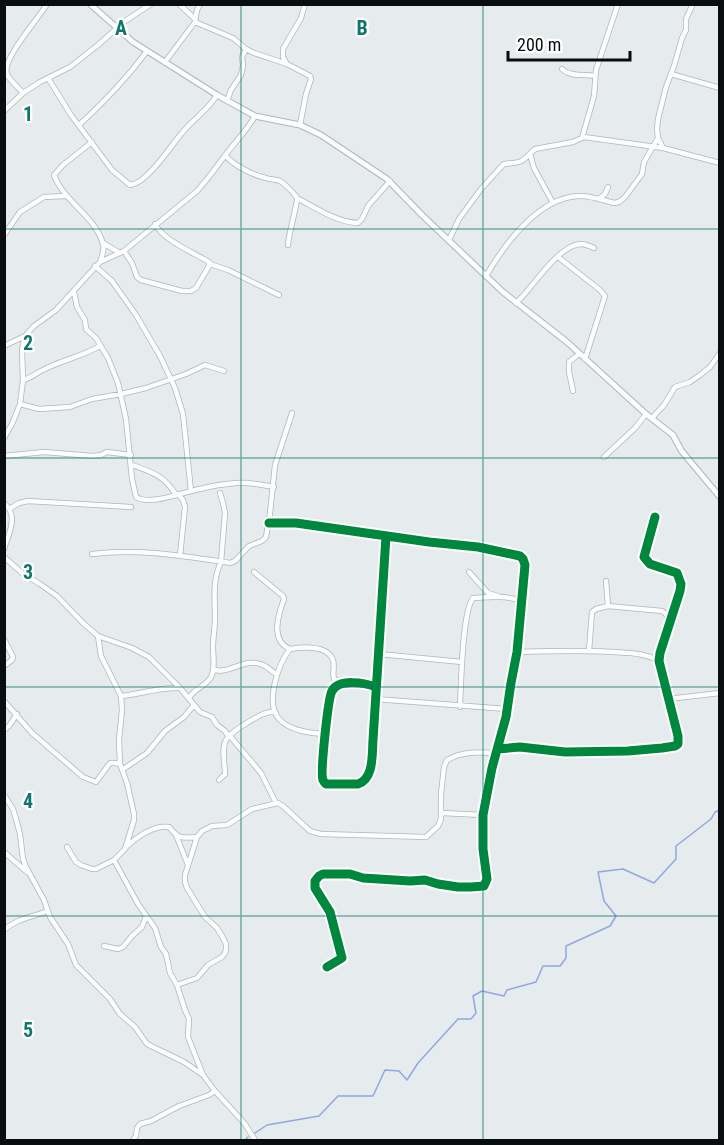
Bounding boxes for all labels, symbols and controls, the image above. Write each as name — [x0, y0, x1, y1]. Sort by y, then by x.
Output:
text: A — [115, 16, 127, 40]
text: B — [356, 16, 368, 40]
scale bar — [508, 24, 630, 62]
text: 200 m — [517, 34, 561, 55]
text: 1 — [23, 102, 33, 126]
text: 2 — [23, 331, 33, 355]
text: 3 — [23, 560, 33, 584]
text: 4 — [23, 789, 33, 813]
text: 5 — [23, 1018, 33, 1042]

